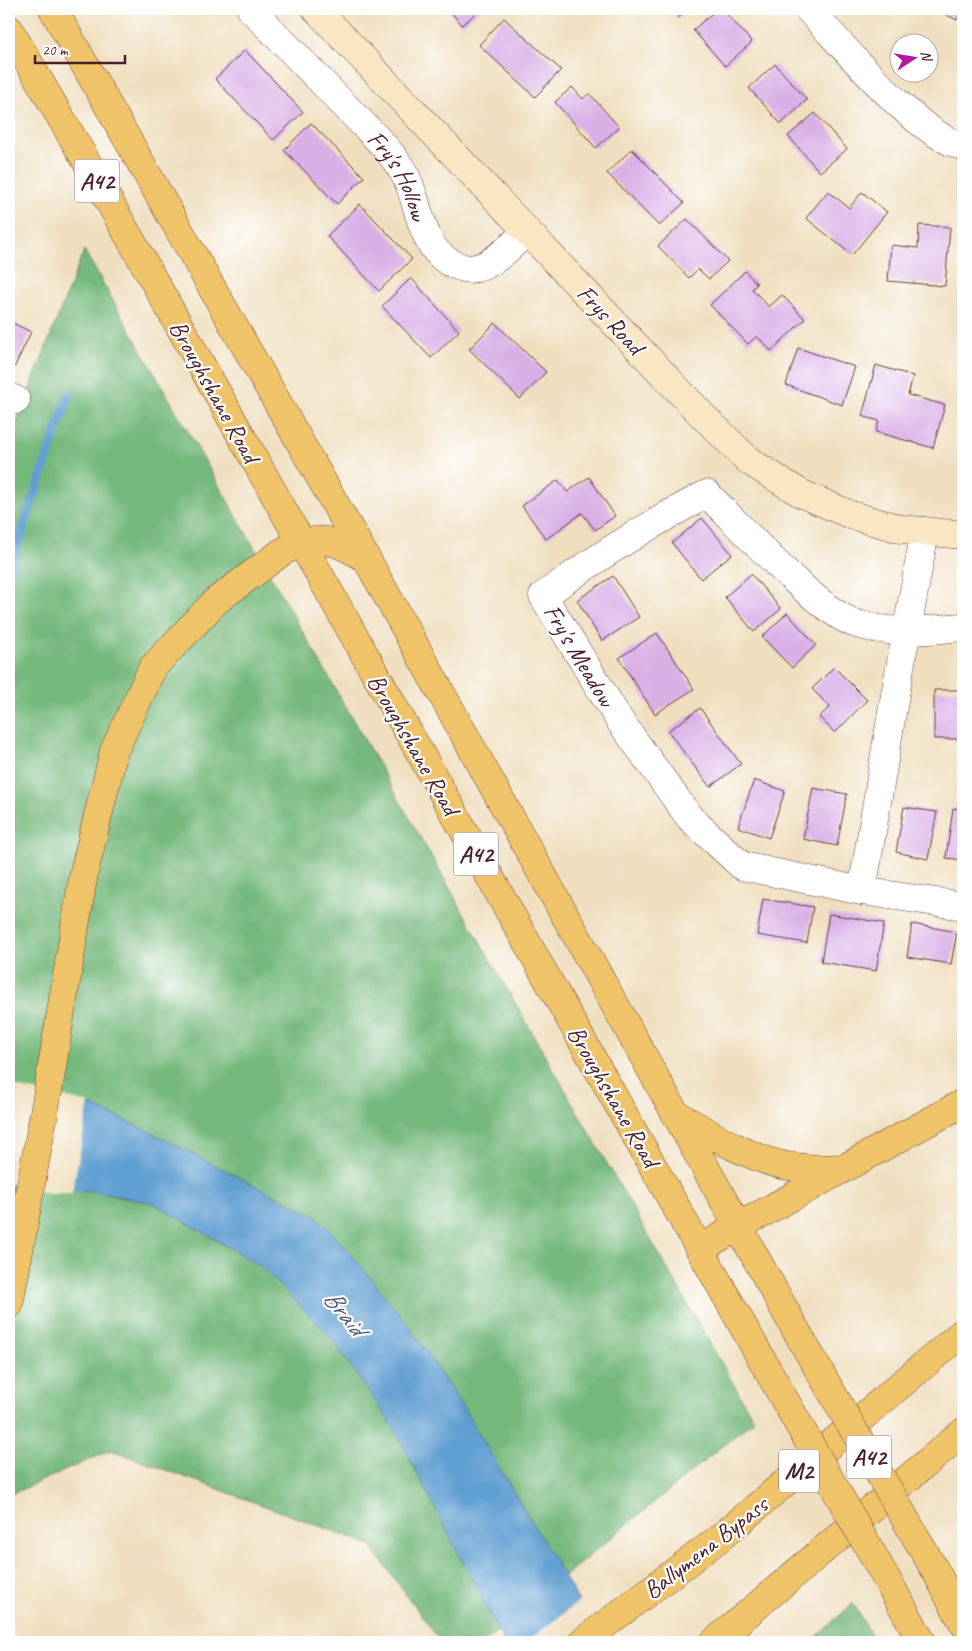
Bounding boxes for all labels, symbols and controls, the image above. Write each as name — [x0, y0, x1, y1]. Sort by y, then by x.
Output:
scale bar — [35, 32, 125, 64]
north arrow — [890, 32, 940, 82]
text: 20 m — [42, 41, 69, 60]
text: N — [917, 49, 936, 64]
street label: Fry's Hollow — [360, 124, 435, 226]
road number: A42 — [74, 160, 120, 202]
street label: Frys Road — [570, 278, 654, 364]
street label: Broughshane Road — [162, 315, 268, 472]
street label: Fry's Meadow — [536, 598, 623, 714]
street label: Broughshane Road — [360, 668, 469, 824]
road number: A42 — [454, 832, 498, 876]
street label: Broughshane Road — [560, 1020, 669, 1176]
water label: Braid — [316, 1283, 378, 1348]
road number: A42 — [846, 1435, 892, 1478]
road number: M2 — [779, 1450, 819, 1492]
street label: Ballymena Bypass — [637, 1488, 776, 1606]

